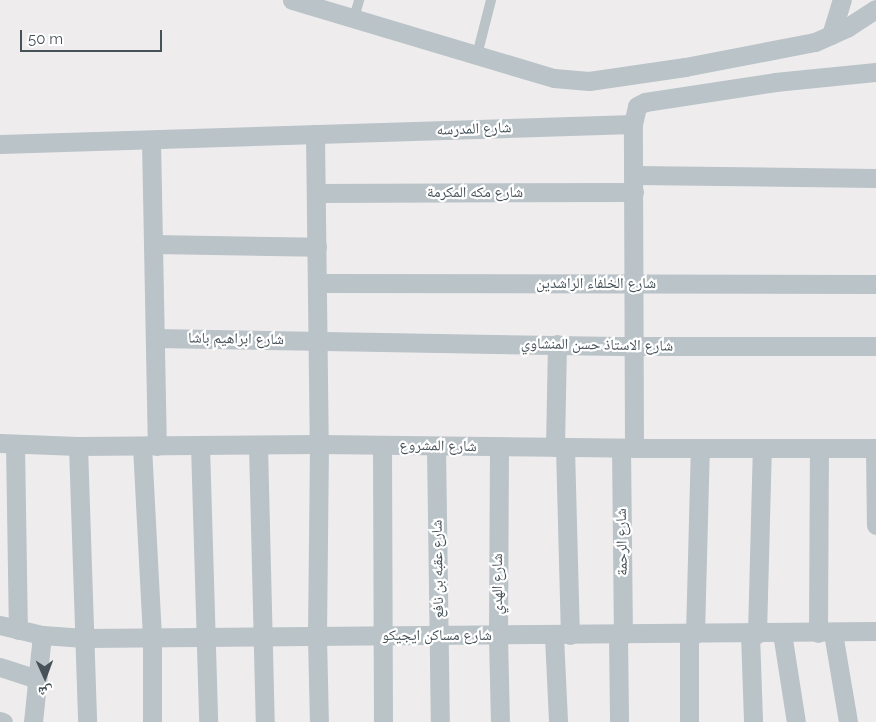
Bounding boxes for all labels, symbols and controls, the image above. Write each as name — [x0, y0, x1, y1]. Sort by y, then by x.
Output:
scale bar — [22, 20, 165, 52]
text: 50 m — [28, 30, 63, 48]
street label: شارع المدرسه — [436, 119, 512, 139]
street label: شارع مكه المكرمة — [427, 184, 523, 202]
street label: شارع الخلفاء الراشدين — [536, 275, 656, 293]
street label: شارع ابراهيم باشا — [188, 329, 284, 349]
street label: شارع الاستاذ حسن المنشاوي — [521, 335, 673, 355]
street label: شارع المشروع — [399, 436, 477, 456]
street label: شارع الرحمة — [612, 508, 632, 576]
street label: شارع عقبه بن نافع — [428, 519, 448, 619]
street label: شارع الهدي — [489, 553, 507, 615]
street label: شارع مساكن ايجيكو — [382, 627, 492, 645]
north arrow — [20, 652, 70, 702]
text: ش — [38, 684, 53, 700]

